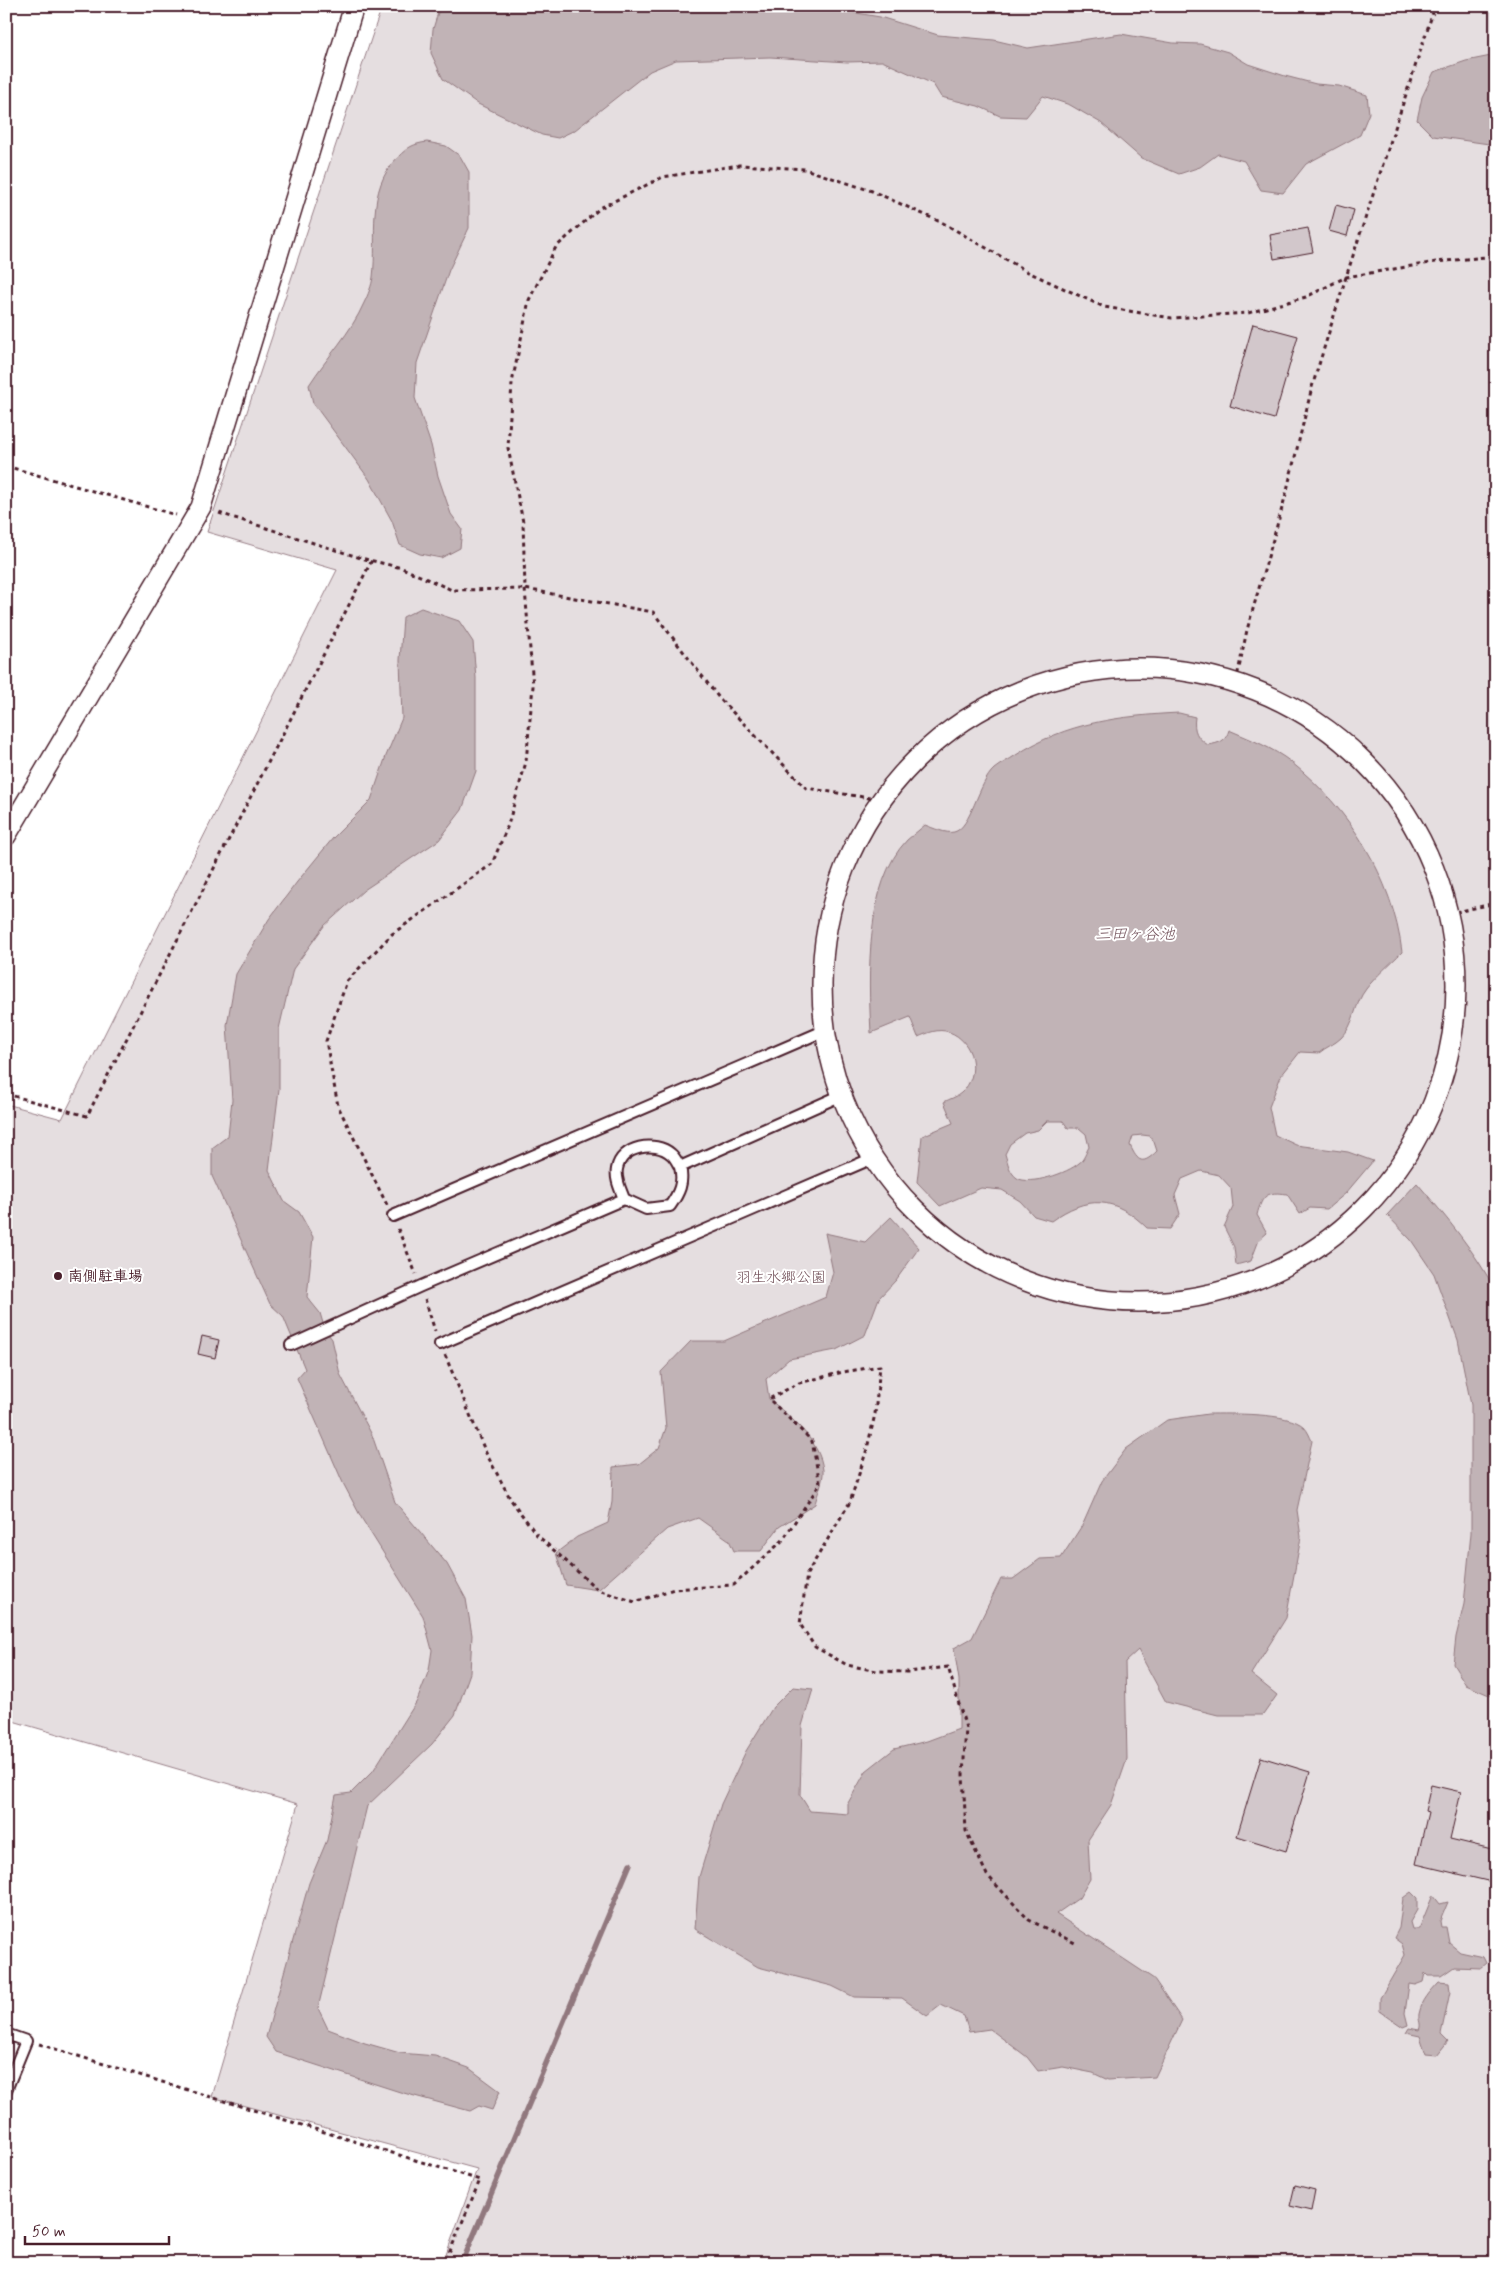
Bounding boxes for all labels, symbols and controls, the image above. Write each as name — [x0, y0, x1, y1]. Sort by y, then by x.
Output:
water label: 三田ヶ谷池 — [1095, 924, 1176, 945]
place label: 南側駐車場 — [68, 1267, 143, 1287]
park label: 羽生水郷公園 — [736, 1268, 826, 1288]
marker: 南側駐車場 — [52, 1270, 64, 1282]
scale bar — [25, 2214, 169, 2246]
text: 50 m — [32, 2222, 66, 2242]

